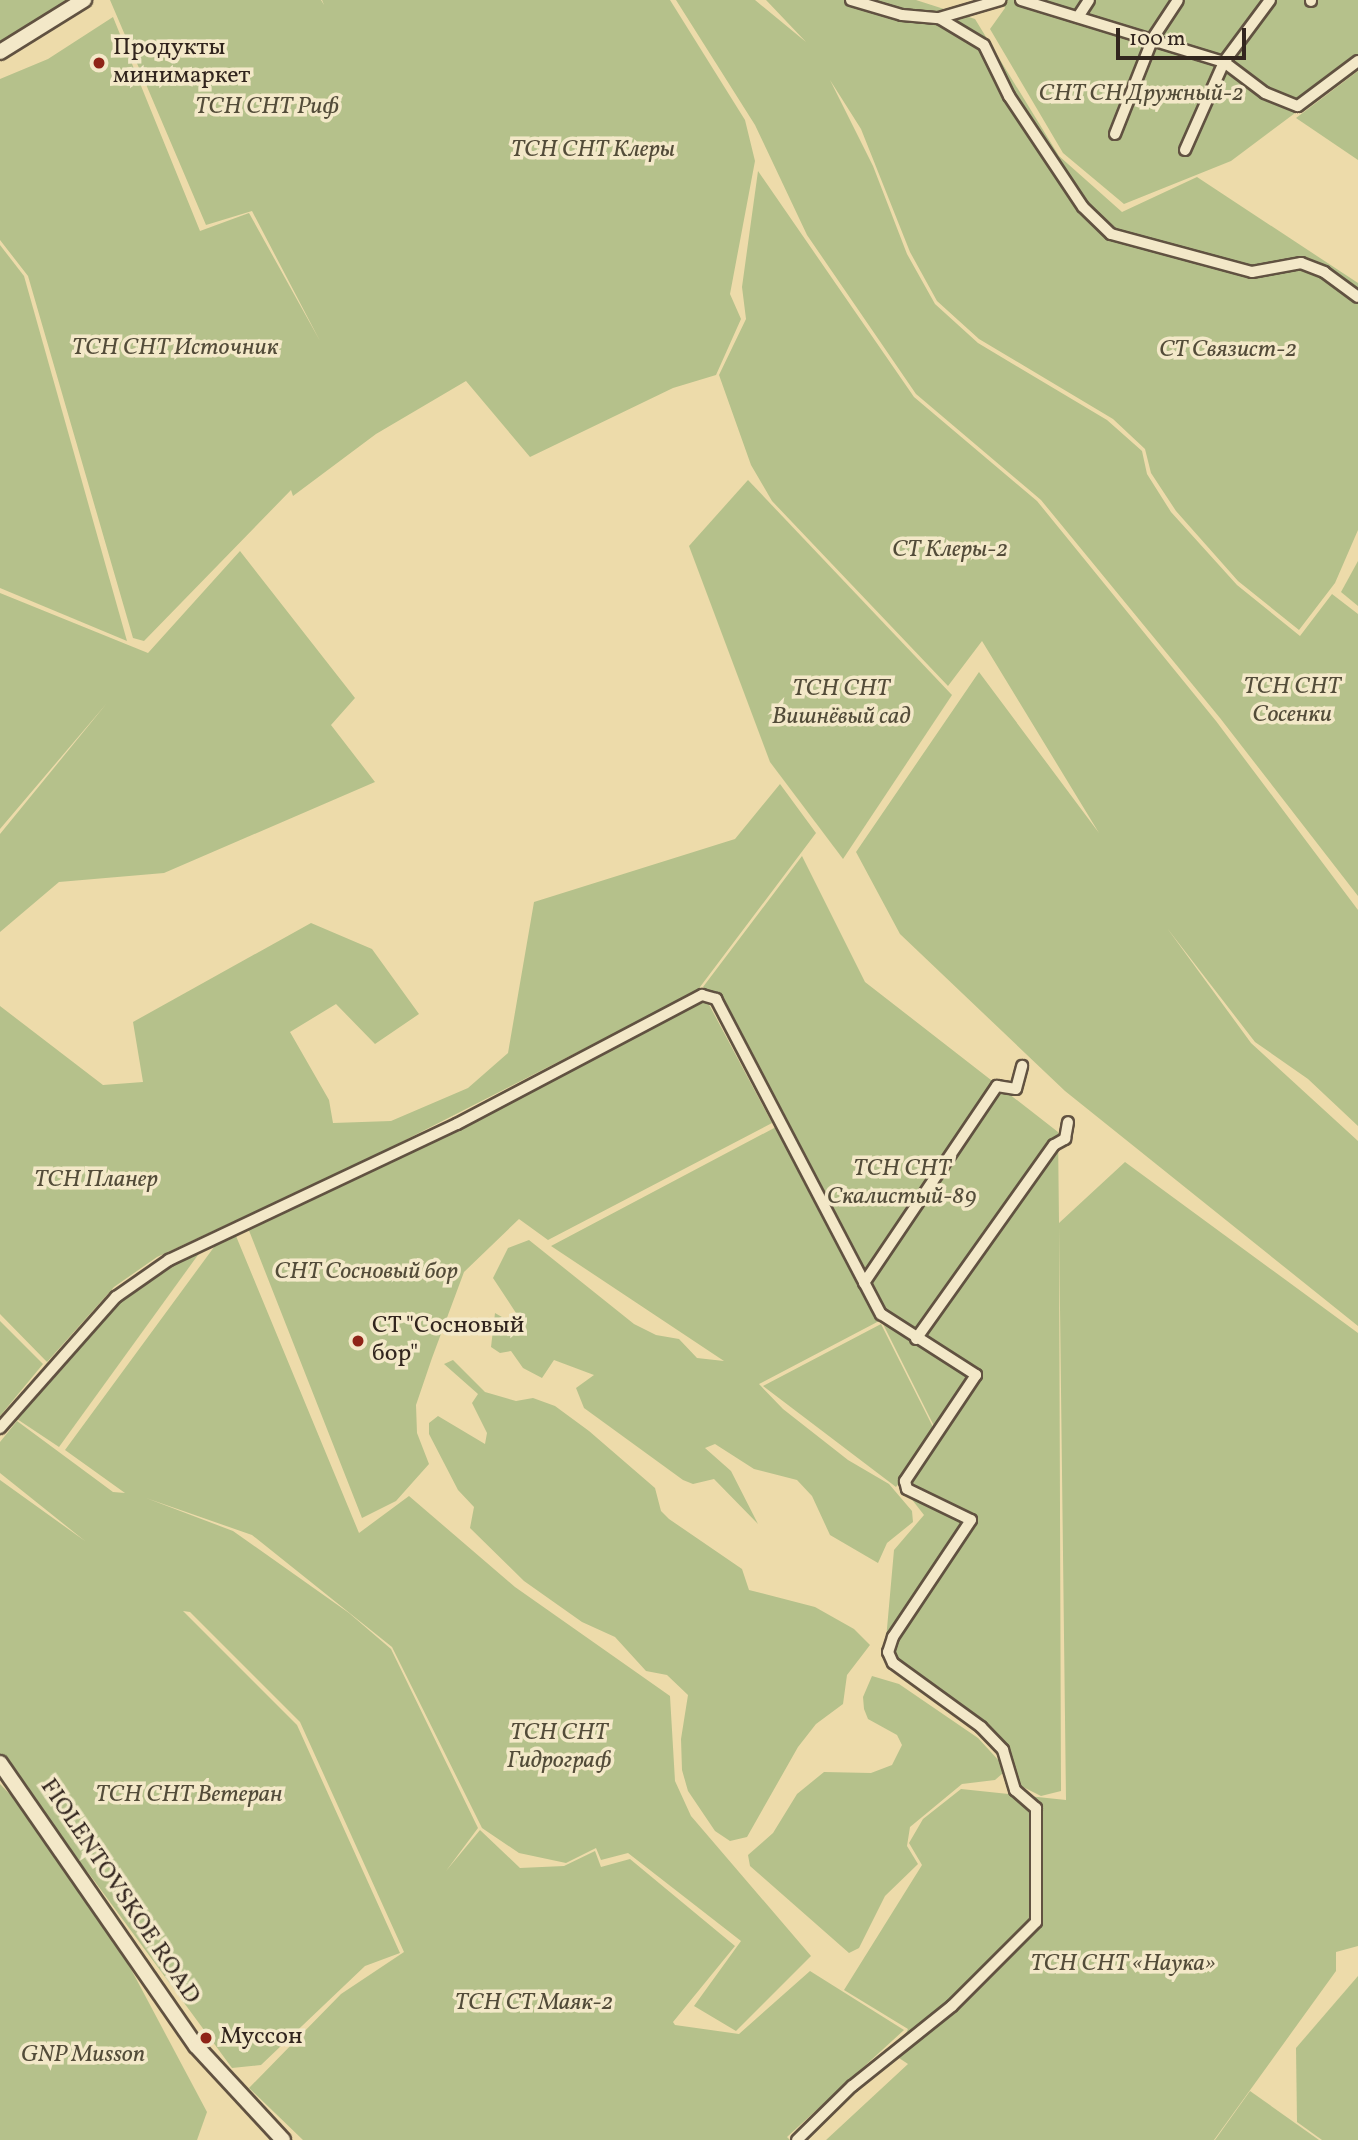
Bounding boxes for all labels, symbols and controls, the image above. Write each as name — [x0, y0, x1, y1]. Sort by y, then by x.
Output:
scale bar — [1120, 14, 1250, 58]
text: 100 m — [1129, 25, 1186, 54]
place label: Продукты минимаркет — [113, 35, 250, 91]
marker: Продукты минимаркет — [91, 55, 107, 71]
park label: СНТ СН Дружный-2 — [1038, 81, 1244, 109]
park label: ТСН СНТ Риф — [195, 94, 339, 122]
park label: ТСН СНТ Клеры — [511, 137, 675, 165]
park label: ТСН СНТ Источник — [72, 335, 278, 363]
park label: СТ Связист-2 — [1159, 337, 1297, 365]
park label: СТ Клеры-2 — [892, 537, 1008, 565]
park label: ТСН СНТ Сосенки — [1243, 674, 1341, 730]
park label: ТСН СНТ Вишнёвый сад — [772, 676, 910, 732]
park label: ТСН СНТ Скалистый-89 — [827, 1156, 977, 1212]
park label: ТСН Планер — [34, 1167, 158, 1195]
park label: СНТ Сосновый бор — [274, 1259, 458, 1287]
place label: СТ "Сосновый бор" — [372, 1313, 525, 1369]
marker: СТ "Сосновый бор" — [350, 1333, 366, 1349]
park label: ТСН СНТ Гидрограф — [507, 1720, 611, 1776]
street label: FIOLENTOVSKOE ROAD — [33, 1774, 205, 2010]
park label: ТСН СНТ Ветеран — [95, 1782, 283, 1810]
park label: ТСН СНТ «Наука» — [1030, 1951, 1216, 1979]
park label: ТСН СТ Маяк-2 — [455, 1990, 613, 2018]
place label: Муссон — [220, 2024, 303, 2052]
marker: Муссон — [198, 2030, 214, 2046]
park label: GNP Musson — [21, 2042, 145, 2070]

